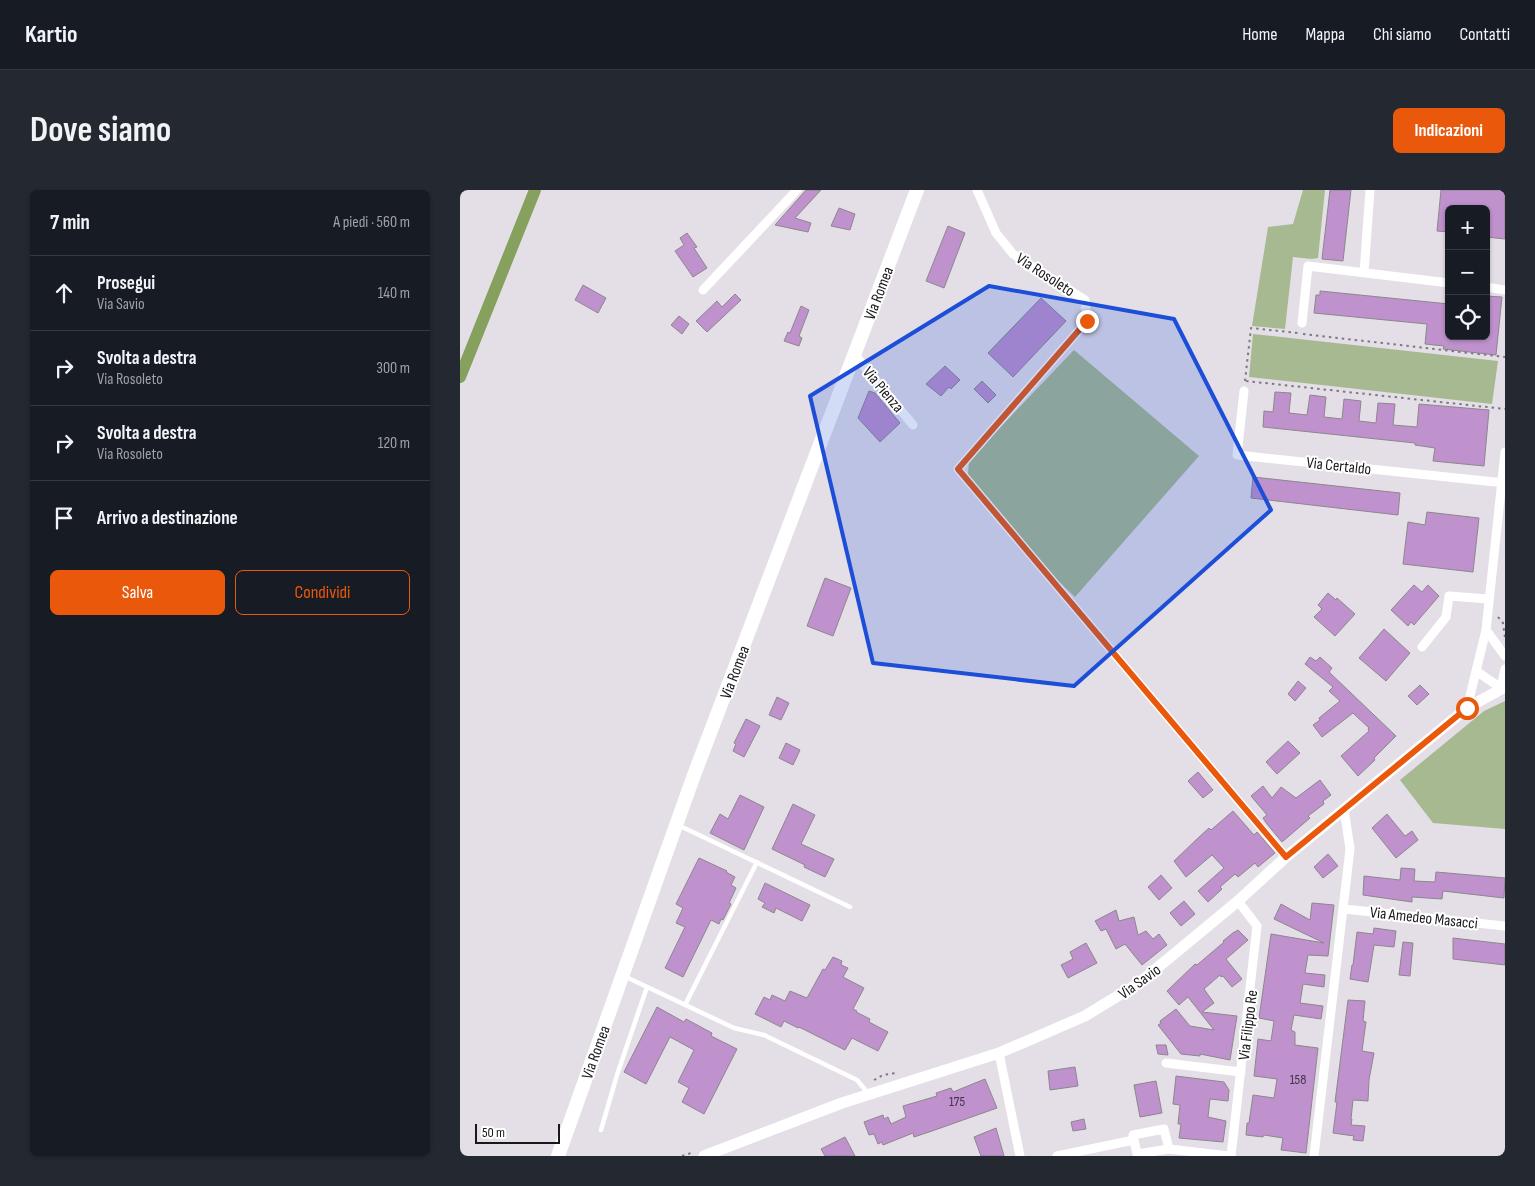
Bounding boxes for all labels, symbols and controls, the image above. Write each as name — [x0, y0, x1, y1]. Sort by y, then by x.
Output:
text: Kartio — [25, 20, 77, 49]
text: Home — [1242, 24, 1278, 45]
text: Mappa — [1306, 24, 1345, 45]
text: Chi siamo — [1373, 24, 1431, 45]
text: Contatti — [1459, 24, 1510, 45]
button: Indicazioni — [1393, 108, 1505, 153]
text: Dove siamo — [30, 109, 171, 152]
map controls — [1445, 205, 1490, 340]
button: + — [1445, 205, 1490, 250]
text: 7 min — [50, 210, 90, 235]
text: A piedi · 560 m — [333, 213, 410, 232]
street label: Via Rosoleto — [1012, 249, 1078, 301]
button: − — [1445, 250, 1490, 295]
street label: Via Romea — [861, 264, 898, 323]
text: Prosegui — [97, 272, 155, 295]
icon: ahead — [50, 279, 78, 307]
text: 140 m — [378, 284, 410, 303]
text: Via Savio — [97, 295, 145, 314]
button: locate — [1445, 295, 1490, 340]
route end — [1076, 310, 1099, 333]
text: Svolta a destra — [97, 347, 197, 370]
icon: right — [50, 354, 78, 382]
text: 300 m — [376, 359, 410, 378]
street label: Via Pienza — [858, 363, 907, 417]
text: Via Rosoleto — [97, 370, 163, 389]
text: Svolta a destra — [97, 422, 197, 445]
icon: right — [50, 429, 78, 457]
text: 120 m — [378, 434, 410, 453]
text: Via Rosoleto — [97, 445, 163, 464]
street label: Via Certaldo — [1306, 454, 1372, 479]
icon: arrive — [50, 504, 78, 532]
text: Arrivo a destinazione — [97, 507, 238, 530]
button: Salva — [50, 570, 225, 615]
button: Condividi — [235, 570, 410, 615]
street label: Via Romea — [717, 643, 754, 702]
route start — [1456, 697, 1479, 720]
street label: Via Amedeo Masacci — [1369, 903, 1479, 934]
street label: Via Savio — [1115, 961, 1165, 1004]
street label: Via Filippo Re — [1235, 989, 1262, 1061]
street label: Via Romea — [578, 1023, 615, 1082]
house number: 158 — [1290, 1071, 1306, 1088]
house number: 175 — [949, 1093, 965, 1110]
scale bar — [475, 1121, 560, 1144]
text: 50 m — [482, 1124, 505, 1141]

